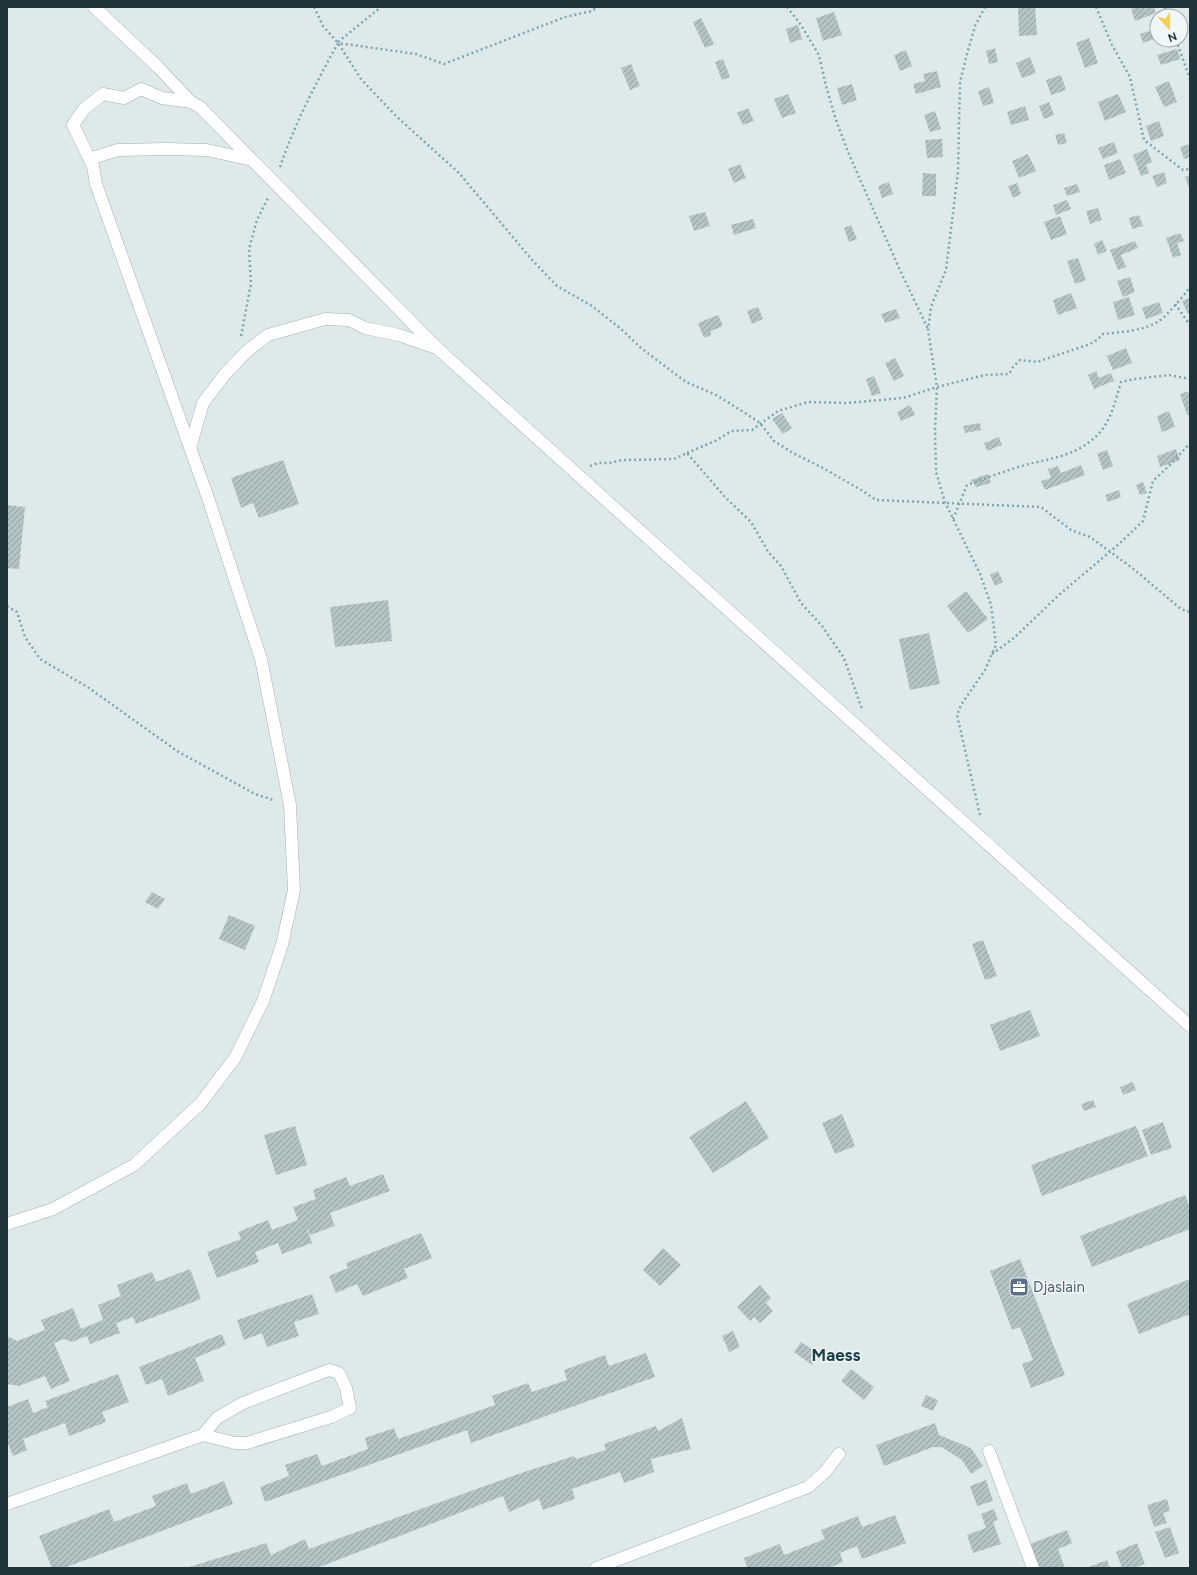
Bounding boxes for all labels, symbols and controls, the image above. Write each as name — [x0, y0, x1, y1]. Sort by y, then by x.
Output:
north arrow — [1149, 8, 1189, 48]
text: N — [1166, 29, 1179, 44]
office icon: Djaslain — [1008, 1276, 1030, 1298]
place label: Djaslain — [1033, 1278, 1085, 1296]
district label: Maess — [812, 1345, 861, 1365]

